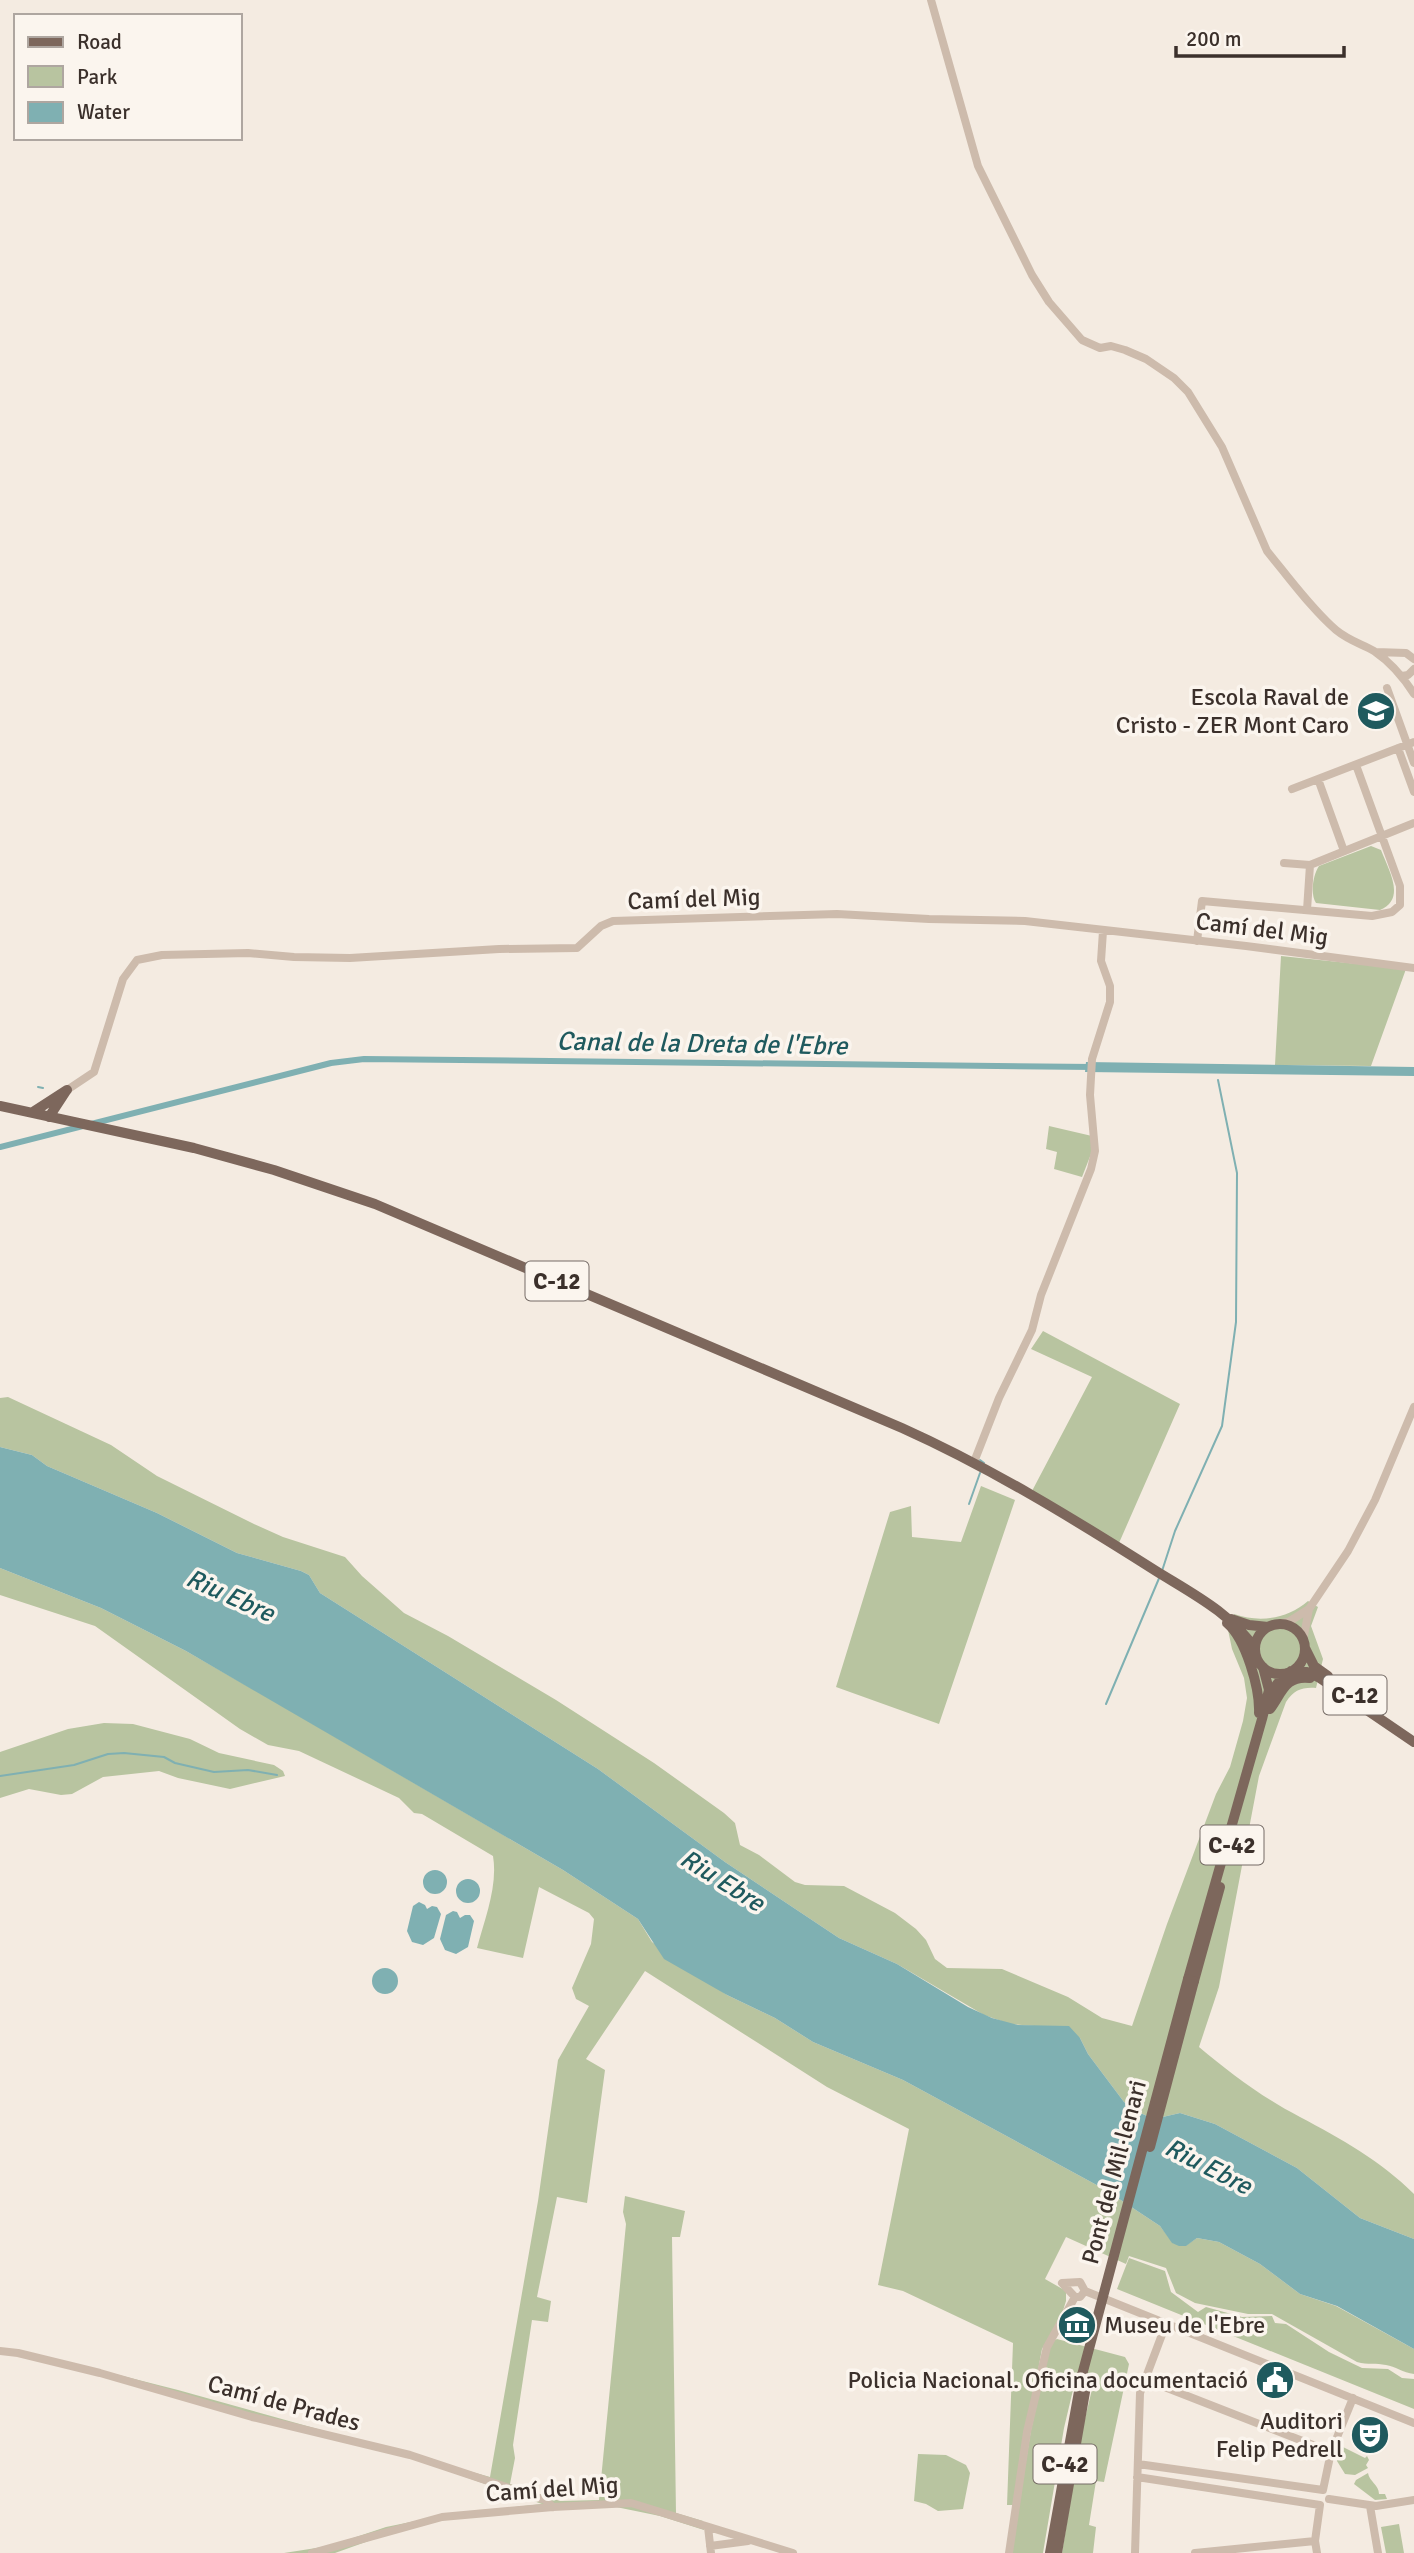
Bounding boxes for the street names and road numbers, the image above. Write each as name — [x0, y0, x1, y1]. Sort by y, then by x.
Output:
street label: Camí del Mig — [627, 882, 761, 916]
street label: Camí del Mig — [1194, 906, 1330, 952]
road number: C-12 — [526, 1262, 588, 1300]
road number: C-12 — [1324, 1676, 1386, 1714]
road number: C-42 — [1200, 1826, 1264, 1864]
street label: Pont del Mil·lenari — [1075, 2077, 1153, 2267]
street label: Camí de Prades — [204, 2368, 364, 2438]
road number: C-42 — [1034, 2444, 1096, 2484]
street label: Camí del Mig — [485, 2469, 619, 2509]

